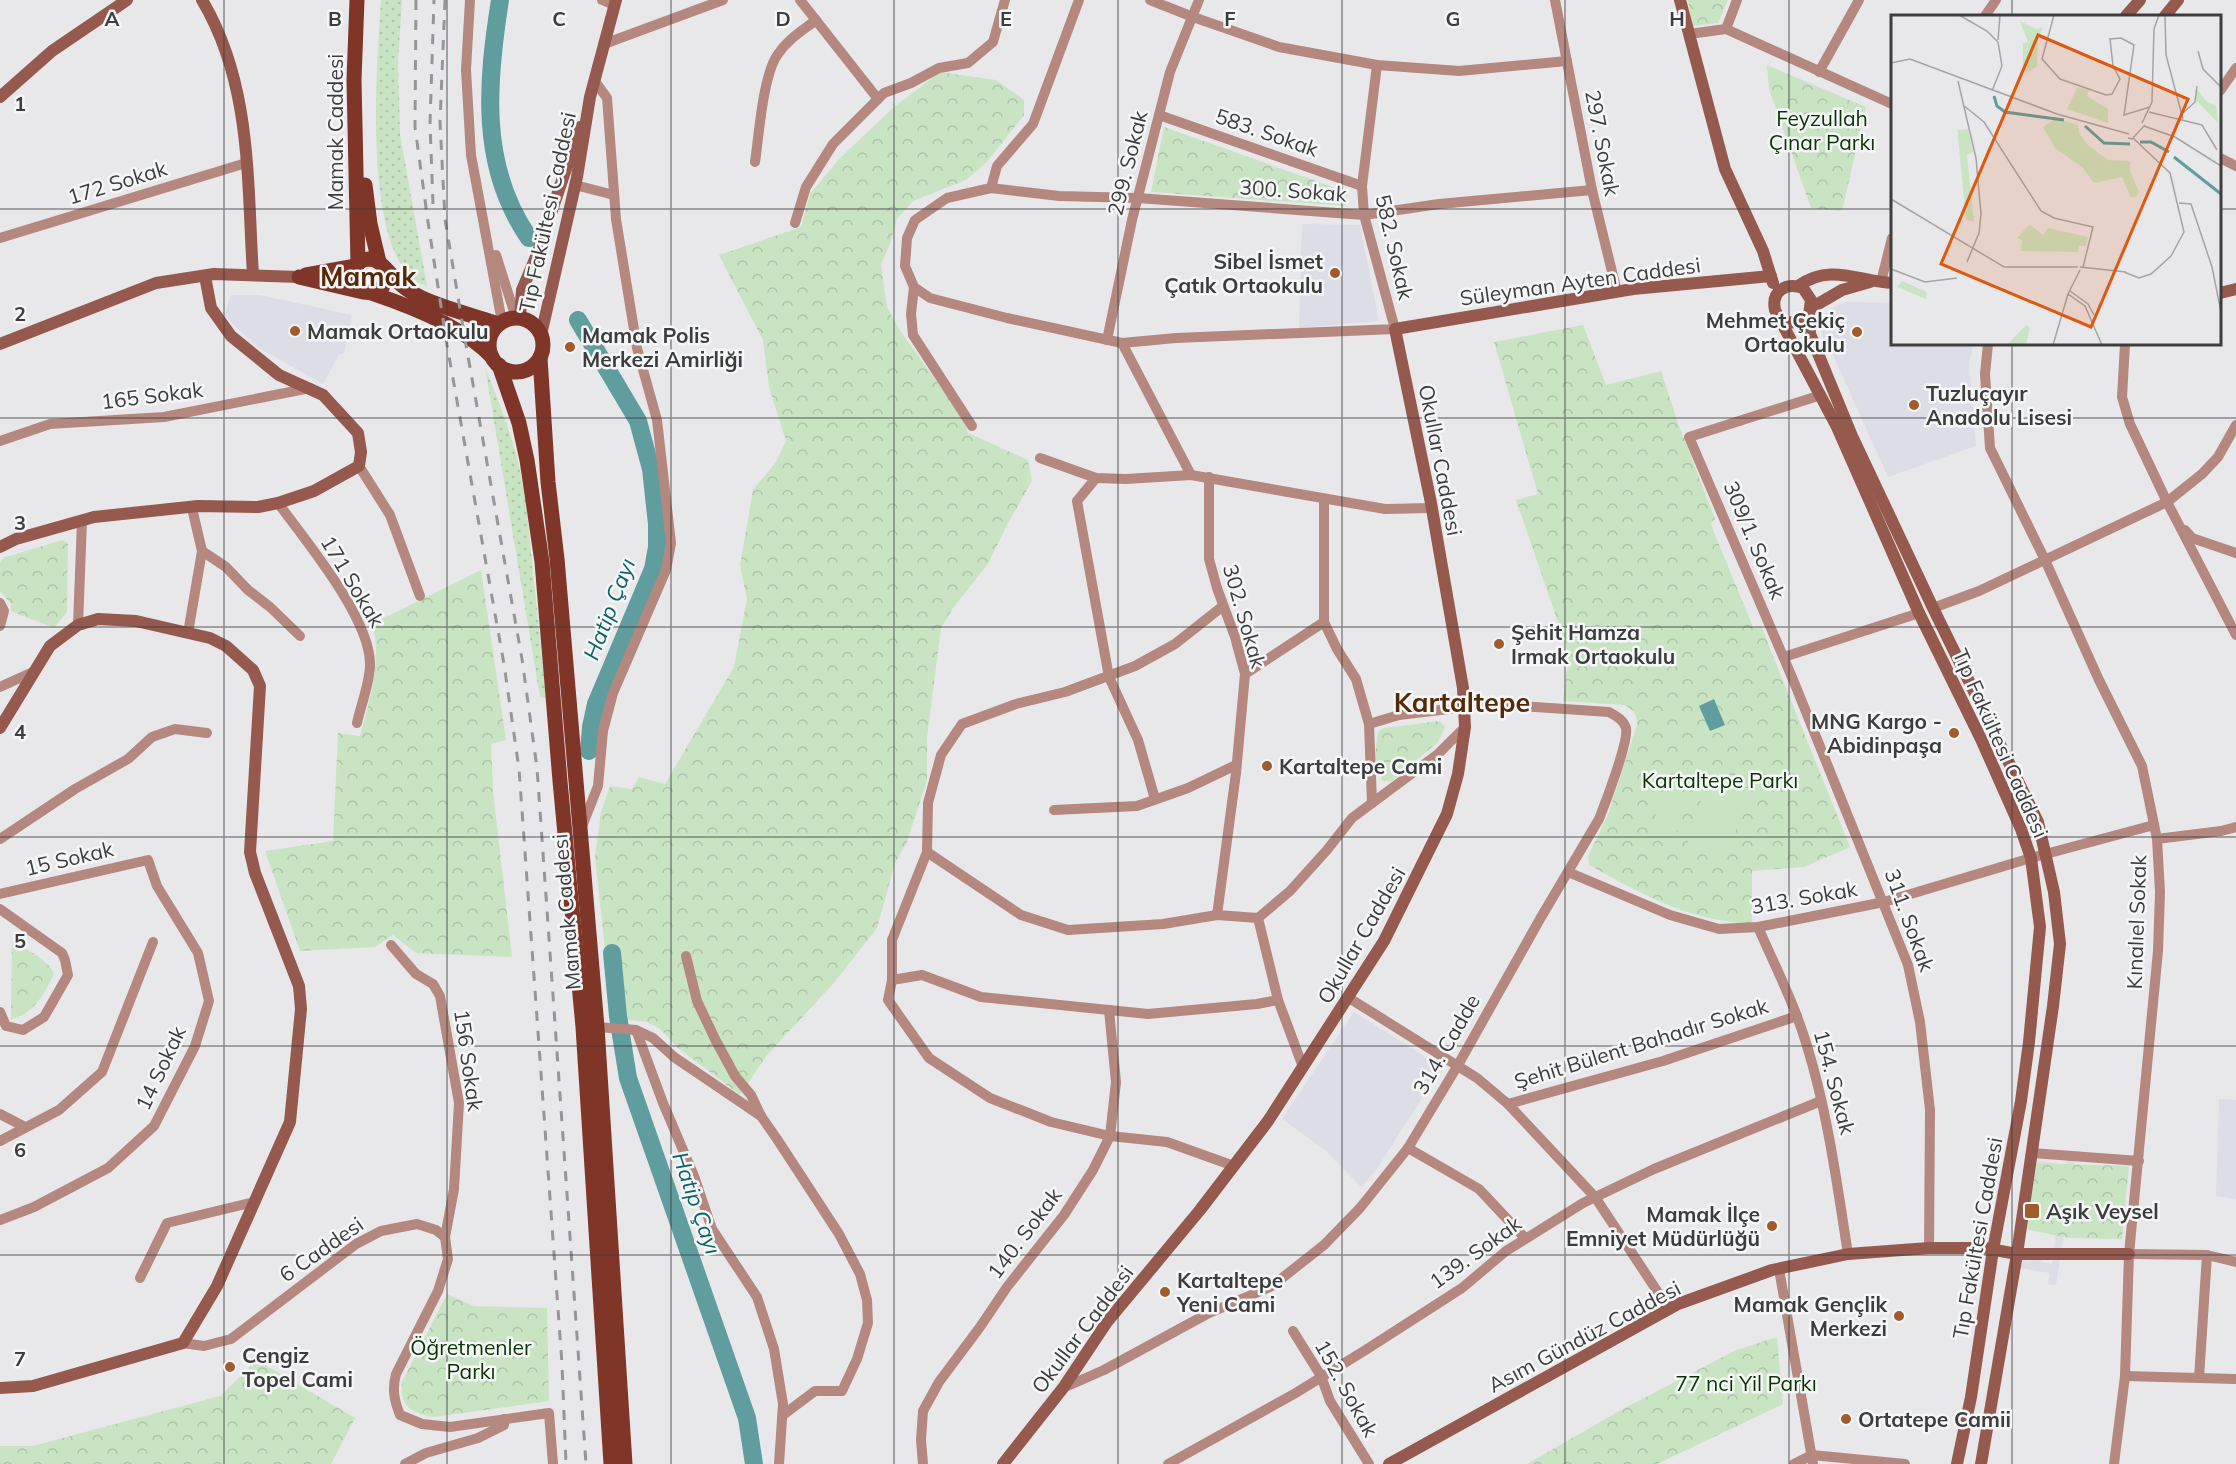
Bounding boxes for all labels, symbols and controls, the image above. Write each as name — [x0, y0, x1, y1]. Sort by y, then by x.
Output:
text: A — [105, 6, 120, 31]
text: B — [328, 6, 342, 31]
text: C — [552, 6, 566, 31]
text: D — [775, 6, 791, 31]
text: E — [1000, 6, 1012, 31]
text: F — [1224, 6, 1236, 31]
text: G — [1446, 6, 1460, 31]
text: H — [1669, 6, 1685, 31]
inset map — [1891, 15, 2221, 345]
street label: Mamak Caddesi — [322, 54, 348, 210]
street label: 297. Sokak — [1580, 88, 1626, 198]
text: 1 — [14, 91, 26, 116]
street label: 583. Sokak — [1212, 102, 1322, 162]
park label: Feyzullah Çınar Parkı — [1769, 105, 1875, 155]
street label: 299. Sokak — [1101, 108, 1153, 218]
street label: Tıp Fakültesi Caddesi — [513, 109, 581, 315]
street label: 172 Sokak — [64, 155, 170, 209]
street label: 300. Sokak — [1239, 173, 1348, 207]
street label: 582. Sokak — [1370, 192, 1420, 302]
place label: Sibel İsmet Çatık Ortaokulu — [1164, 248, 1323, 298]
street label: Süleyman Ayten Caddesi — [1458, 251, 1702, 311]
district label: Mamak — [320, 259, 417, 293]
marker: Sibel İsmet Çatık Ortaokulu — [1328, 266, 1342, 280]
text: 2 — [14, 301, 26, 326]
place label: Mehmet Çekiç Ortaokulu — [1706, 307, 1845, 357]
place label: Mamak Ortaokulu — [307, 318, 488, 344]
place label: Mamak Polis Merkezi Amirliği — [582, 322, 743, 372]
marker: Mamak Ortaokulu — [288, 324, 302, 338]
marker: Mehmet Çekiç Ortaokulu — [1850, 325, 1864, 339]
marker: Mamak Polis Merkezi Amirliği — [563, 340, 577, 354]
street label: 165 Sokak — [100, 376, 205, 414]
place label: Tuzluçayır Anadolu Lisesi — [1926, 380, 2072, 430]
street label: Okullar Caddesi — [1414, 382, 1468, 538]
marker: Tuzluçayır Anadolu Lisesi — [1907, 398, 1921, 412]
street label: 309/1. Sokak — [1718, 477, 1792, 603]
text: 3 — [14, 510, 26, 535]
street label: 171 Sokak — [315, 530, 391, 632]
water label: Hatip Çayı — [577, 554, 641, 664]
street label: 302. Sokak — [1218, 561, 1272, 671]
place label: Şehit Hamza Irmak Ortaokulu — [1511, 619, 1675, 669]
marker: Şehit Hamza Irmak Ortaokulu — [1492, 637, 1506, 651]
street label: Tıp Fakültesi Caddesi — [1948, 644, 2054, 842]
district label: Kartaltepe — [1394, 685, 1530, 719]
place label: MNG Kargo - Abidinpaşa — [1811, 708, 1942, 758]
text: 4 — [14, 719, 26, 744]
marker: MNG Kargo - Abidinpaşa — [1947, 726, 1961, 740]
place label: Kartaltepe Cami — [1279, 753, 1442, 779]
marker: Kartaltepe Cami — [1260, 759, 1274, 773]
park label: Kartaltepe Parkı — [1642, 767, 1798, 793]
street label: Mamak Caddesi — [546, 833, 586, 991]
street label: 15 Sokak — [22, 835, 116, 881]
street label: Kınalıel Sokak — [2121, 854, 2151, 990]
street label: Okullar Caddesi — [1311, 862, 1411, 1008]
street label: 311. Sokak — [1879, 865, 1941, 975]
street label: 313. Sokak — [1749, 875, 1859, 919]
text: 5 — [14, 928, 26, 953]
street label: 314. Cadde — [1407, 989, 1485, 1099]
street label: Şehit Bülent Bahadır Sokak — [1511, 992, 1771, 1094]
street label: 156 Sokak — [449, 1007, 489, 1113]
street label: 14 Sokak — [129, 1022, 191, 1114]
street label: 154. Sokak — [1809, 1027, 1861, 1137]
street label: Tıp Fakültesi Caddesi — [1946, 1135, 2008, 1341]
text: 6 — [14, 1137, 26, 1162]
water label: Hatip Çayı — [666, 1148, 728, 1258]
street label: 140. Sokak — [981, 1182, 1067, 1284]
place label: Aşık Veysel — [2046, 1198, 2159, 1224]
place label: Mamak İlçe Emniyet Müdürlüğü — [1566, 1201, 1760, 1251]
marker: Aşık Veysel — [2023, 1202, 2041, 1220]
street label: 139. Sokak — [1424, 1210, 1526, 1294]
street label: 6 Caddesi — [274, 1211, 368, 1287]
marker: Mamak İlçe Emniyet Müdürlüğü — [1765, 1219, 1779, 1233]
street label: Okullar Caddesi — [1025, 1260, 1139, 1398]
place label: Kartaltepe Yeni Cami — [1176, 1267, 1283, 1317]
street label: Asım Gündüz Caddesi — [1483, 1274, 1685, 1398]
marker: Kartaltepe Yeni Cami — [1158, 1285, 1172, 1299]
place label: Mamak Gençlik Merkezi — [1734, 1291, 1887, 1341]
marker: Mamak Gençlik Merkezi — [1892, 1309, 1906, 1323]
park label: Öğretmenler Parkı — [410, 1334, 532, 1384]
street label: 152. Sokak — [1310, 1335, 1384, 1441]
place label: Cengiz Topel Cami — [242, 1342, 353, 1392]
text: 7 — [14, 1346, 26, 1371]
marker: Cengiz Topel Cami — [223, 1360, 237, 1374]
park label: 77 nci Yil Parkı — [1675, 1370, 1817, 1396]
place label: Ortatepe Camii — [1858, 1406, 2011, 1432]
marker: Ortatepe Camii — [1839, 1412, 1853, 1426]

